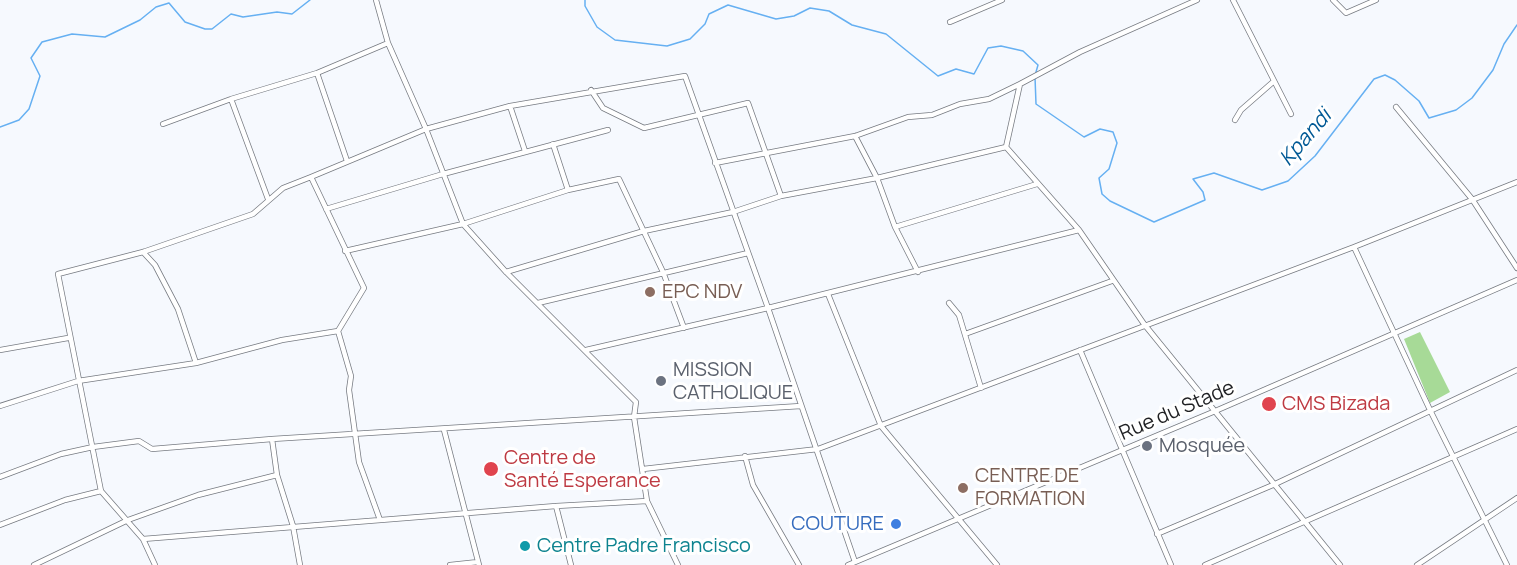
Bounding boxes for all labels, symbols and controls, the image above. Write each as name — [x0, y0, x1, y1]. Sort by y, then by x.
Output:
water label: Kpandi — [1275, 105, 1337, 171]
place label: EPC NDV — [662, 280, 742, 304]
marker: EPC NDV — [643, 285, 657, 299]
place label: MISSION CATHOLIQUE — [673, 358, 793, 405]
marker: MISSION CATHOLIQUE — [654, 374, 668, 388]
street label: Rue du Stade — [1116, 376, 1238, 446]
place label: CMS Bizada — [1282, 392, 1390, 416]
marker: CMS Bizada — [1260, 395, 1278, 413]
place label: Mosquée — [1159, 434, 1245, 458]
marker: Mosquée — [1140, 439, 1154, 453]
place label: Centre de Santé Esperance — [504, 446, 661, 493]
marker: Centre de Santé Esperance — [482, 460, 500, 478]
place label: CENTRE DE FORMATION — [975, 464, 1085, 511]
marker: CENTRE DE FORMATION — [956, 481, 970, 495]
place label: COUTURE — [791, 512, 884, 536]
marker: COUTURE — [889, 517, 903, 531]
place label: Centre Padre Francisco — [537, 534, 751, 558]
marker: Centre Padre Francisco — [518, 539, 532, 553]

